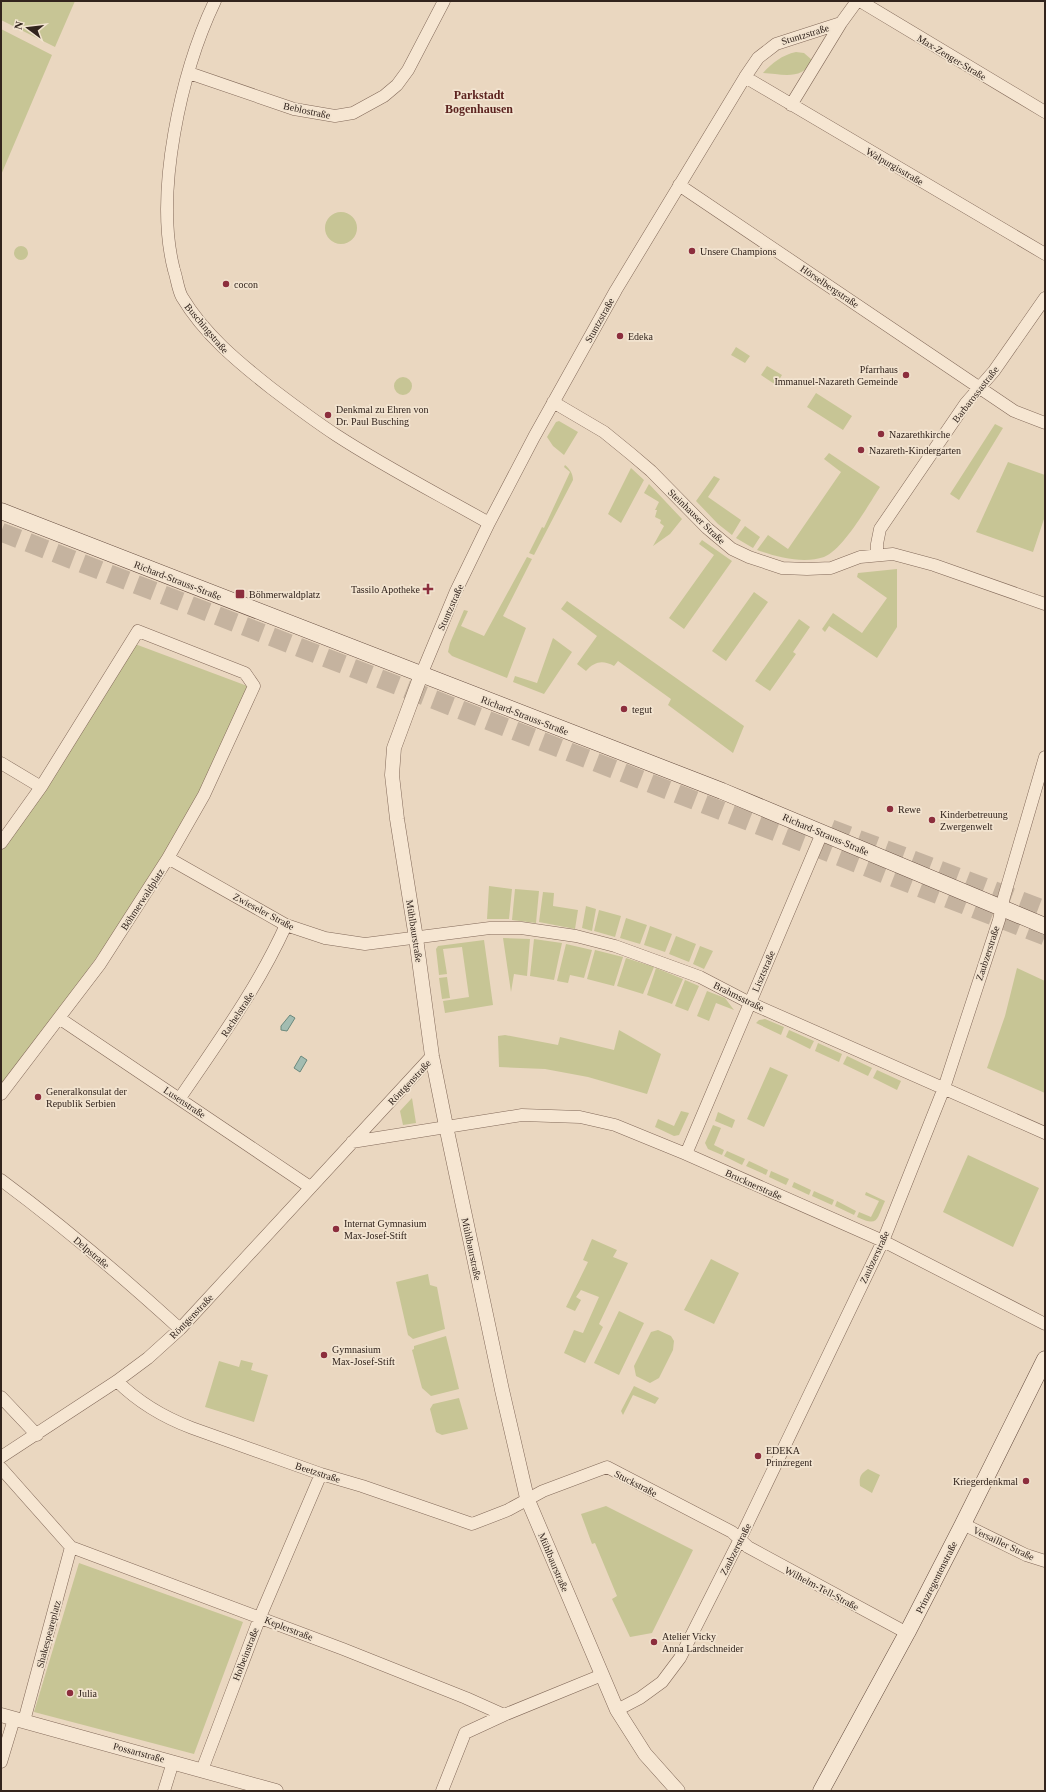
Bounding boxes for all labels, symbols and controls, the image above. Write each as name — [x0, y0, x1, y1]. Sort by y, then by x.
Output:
north arrow — [8, 8, 48, 48]
text: N — [12, 20, 25, 31]
street label: Stuntzstraße — [780, 22, 831, 47]
street label: Max-Zenger-Straße — [915, 32, 989, 83]
district label: Parkstadt Bogenhausen — [445, 88, 513, 116]
street label: Beblostraße — [282, 100, 332, 121]
street label: Walpurgisstraße — [864, 146, 926, 188]
marker: Unsere Champions — [687, 246, 697, 256]
place label: Unsere Champions — [700, 246, 776, 257]
street label: Hörselbergstraße — [798, 263, 862, 310]
marker: cocon — [221, 279, 231, 289]
place label: cocon — [234, 279, 258, 290]
street label: Stuntzstraße — [583, 295, 617, 345]
street label: Buschingstraße — [183, 301, 231, 356]
marker: Edeka — [615, 331, 625, 341]
place label: Edeka — [628, 331, 654, 342]
place label: Pfarrhaus Immanuel-Nazareth Gemeinde — [774, 364, 899, 387]
street label: Barbarossastraße — [950, 364, 1001, 425]
marker: Pfarrhaus Immanuel-Nazareth Gemeinde — [901, 370, 911, 380]
place label: Denkmal zu Ehren von Dr. Paul Busching — [336, 404, 428, 427]
marker: Denkmal zu Ehren von Dr. Paul Busching — [323, 410, 333, 420]
marker: Nazarethkirche — [876, 429, 886, 439]
place label: Nazarethkirche — [889, 429, 951, 440]
marker: Nazareth-Kindergarten — [856, 445, 866, 455]
place label: Nazareth-Kindergarten — [869, 445, 961, 456]
street label: Steinhauser Straße — [666, 486, 728, 547]
street label: Richard-Strauss-Straße — [133, 559, 224, 602]
street label: Stuntzstraße — [435, 582, 466, 632]
place label: Tassilo Apotheke — [351, 584, 421, 595]
marker: Tassilo Apotheke — [423, 584, 433, 594]
marker: Böhmerwaldplatz — [234, 588, 246, 600]
place label: Böhmerwaldplatz — [249, 589, 321, 600]
street label: Richard-Strauss-Straße — [480, 694, 571, 737]
marker: tegut — [619, 704, 629, 714]
place label: tegut — [632, 704, 652, 715]
marker: Rewe — [885, 804, 895, 814]
place label: Rewe — [898, 804, 921, 815]
place label: Kinderbetreuung Zwergenwelt — [940, 809, 1008, 832]
street label: Richard-Strauss-Straße — [781, 811, 871, 858]
marker: Kinderbetreuung Zwergenwelt — [927, 815, 937, 825]
street label: Böhmerwaldplatz — [118, 866, 167, 932]
street label: Zwieseler Straße — [231, 891, 297, 932]
street label: Mühlbaurstraße — [404, 899, 425, 964]
street label: Zaubzerstraße — [973, 924, 1002, 982]
street label: Lisztstraße — [750, 948, 777, 994]
street label: Brahmsstraße — [712, 979, 766, 1014]
street label: Rachelstraße — [219, 989, 256, 1039]
street label: Röntgenstraße — [386, 1057, 433, 1107]
street label: Lusenstraße — [162, 1084, 208, 1121]
place label: Generalkonsulat der Republik Serbien — [46, 1086, 127, 1109]
marker: Generalkonsulat der Republik Serbien — [33, 1092, 43, 1102]
street label: Brucknerstraße — [724, 1167, 784, 1202]
street label: Mühlbaurstraße — [460, 1217, 484, 1282]
place label: Internat Gymnasium Max-Josef-Stift — [344, 1218, 427, 1241]
marker: Internat Gymnasium Max-Josef-Stift — [331, 1224, 341, 1234]
street label: Zaubzerstraße — [857, 1229, 892, 1285]
street label: Delpstraße — [72, 1234, 112, 1271]
street label: Röntgenstraße — [167, 1291, 216, 1341]
place label: Gymnasium Max-Josef-Stift — [332, 1344, 395, 1367]
marker: Gymnasium Max-Josef-Stift — [319, 1350, 329, 1360]
place label: EDEKA Prinzregent — [766, 1445, 812, 1468]
marker: EDEKA Prinzregent — [753, 1451, 763, 1461]
street label: Beetzstraße — [294, 1460, 342, 1485]
street label: Stuckstraße — [612, 1468, 660, 1499]
place label: Kriegerdenkmal — [953, 1476, 1018, 1487]
marker: Kriegerdenkmal — [1021, 1476, 1031, 1486]
street label: Zaubzerstraße — [718, 1521, 753, 1577]
street label: Versailler Straße — [971, 1524, 1037, 1563]
street label: Mühlbaurstraße — [536, 1531, 571, 1594]
street label: Prinzregentenstraße — [914, 1539, 960, 1615]
street label: Wilhelm-Tell-Straße — [783, 1564, 861, 1613]
street label: Shakespeareplatz — [34, 1599, 63, 1669]
street label: Keplerstraße — [263, 1614, 315, 1643]
street label: Holbeinstraße — [230, 1625, 261, 1682]
place label: Atelier Vicky Anna Lardschneider — [662, 1631, 744, 1654]
marker: Atelier Vicky Anna Lardschneider — [649, 1637, 659, 1647]
marker: Julia — [65, 1688, 75, 1698]
place label: Julia — [78, 1688, 97, 1699]
street label: Possartstraße — [112, 1740, 166, 1765]

